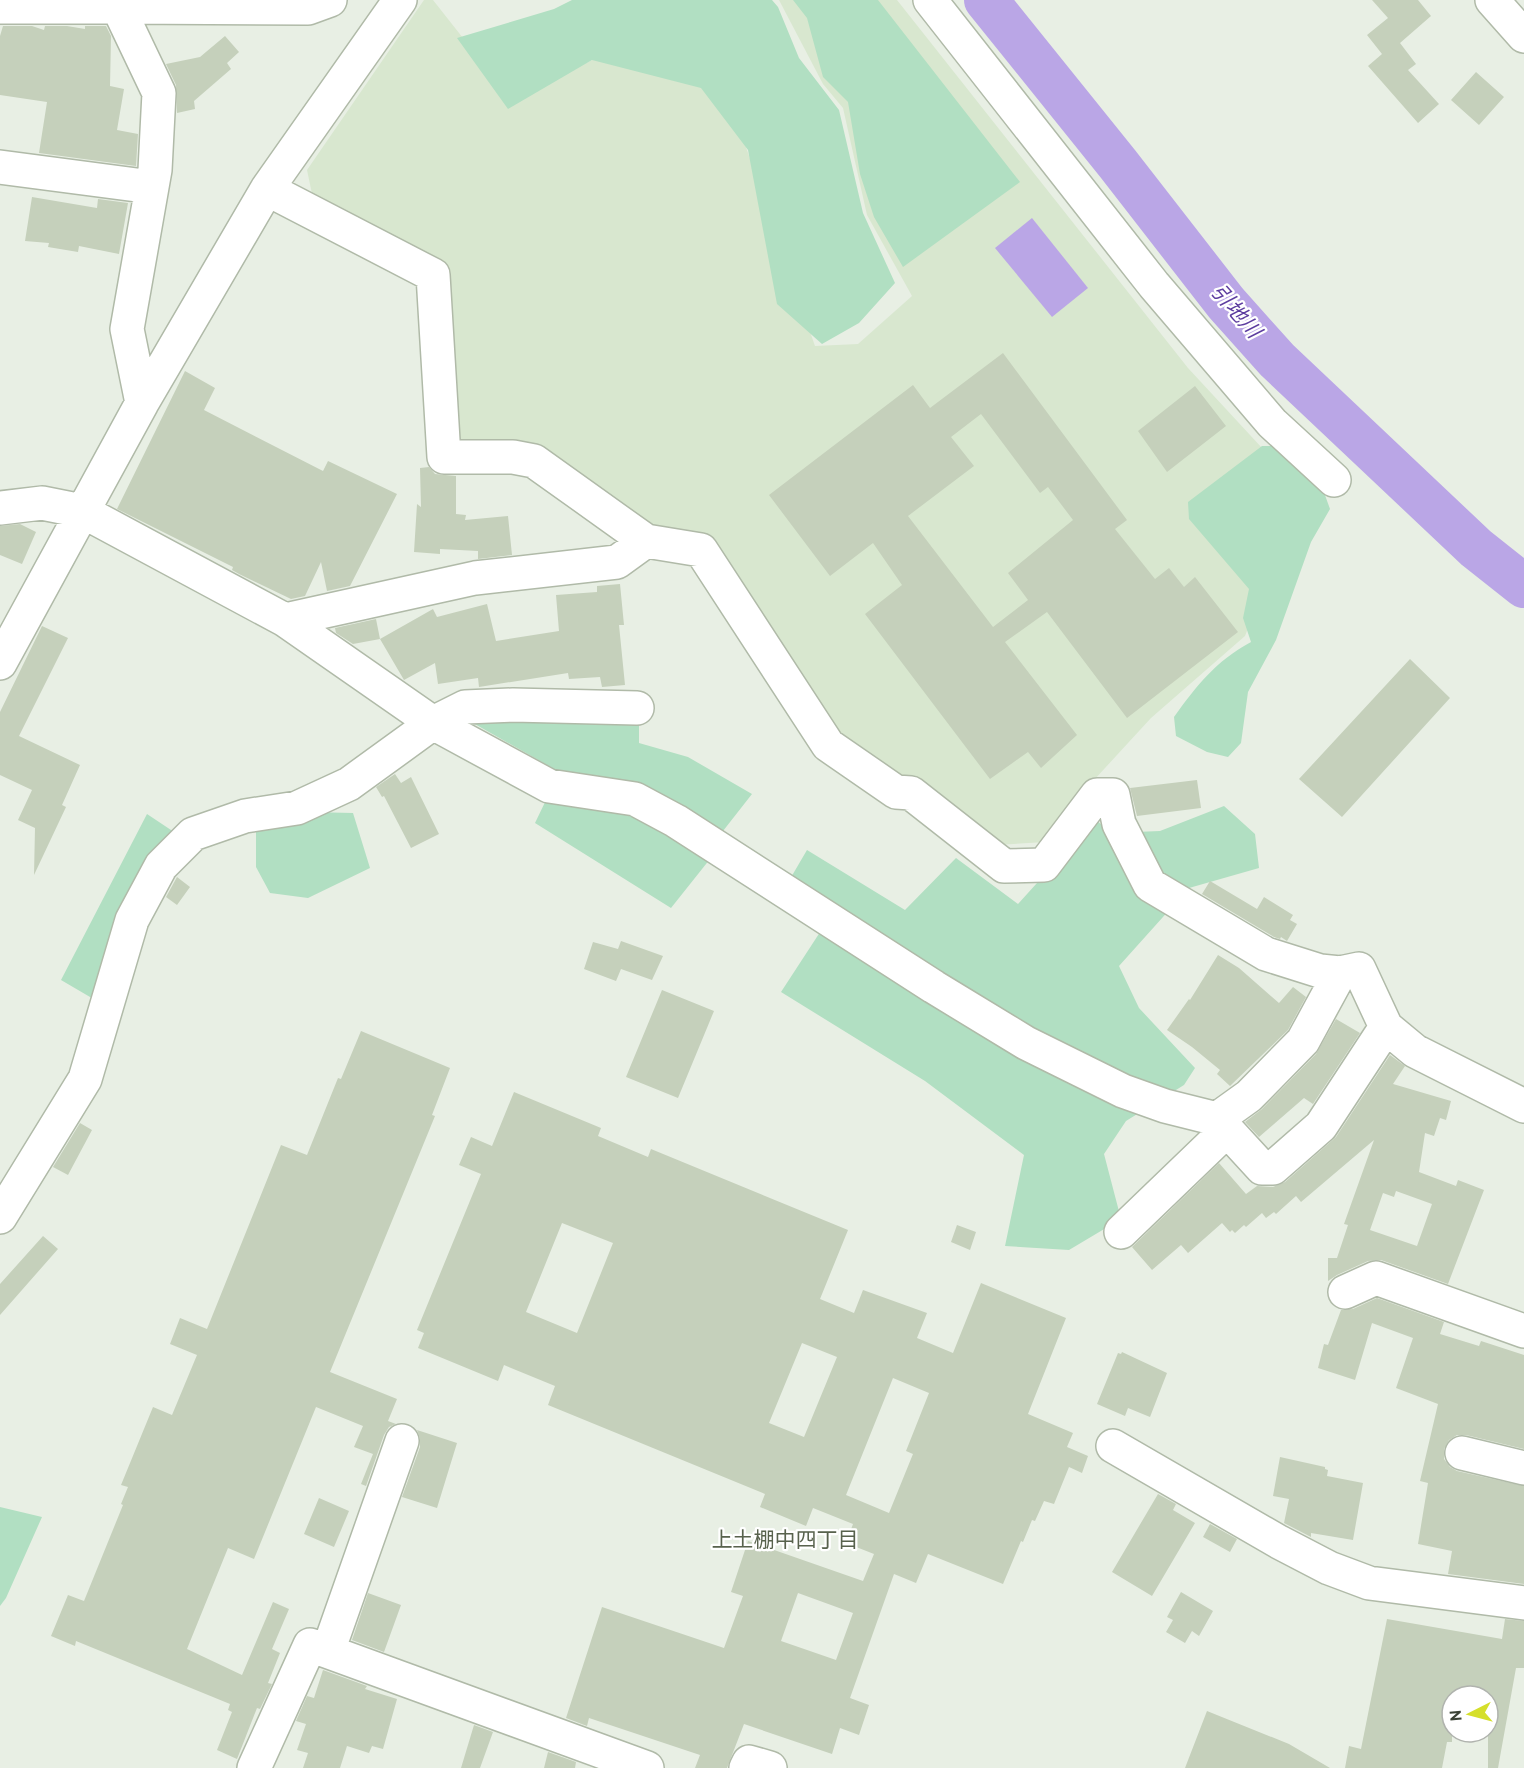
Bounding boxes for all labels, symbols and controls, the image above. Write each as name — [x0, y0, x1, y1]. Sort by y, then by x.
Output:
water label: 引地川 — [1204, 279, 1267, 346]
district label: 上土棚中四丁目 — [712, 1528, 859, 1555]
north arrow — [1440, 1684, 1500, 1744]
text: N — [1447, 1709, 1468, 1722]

